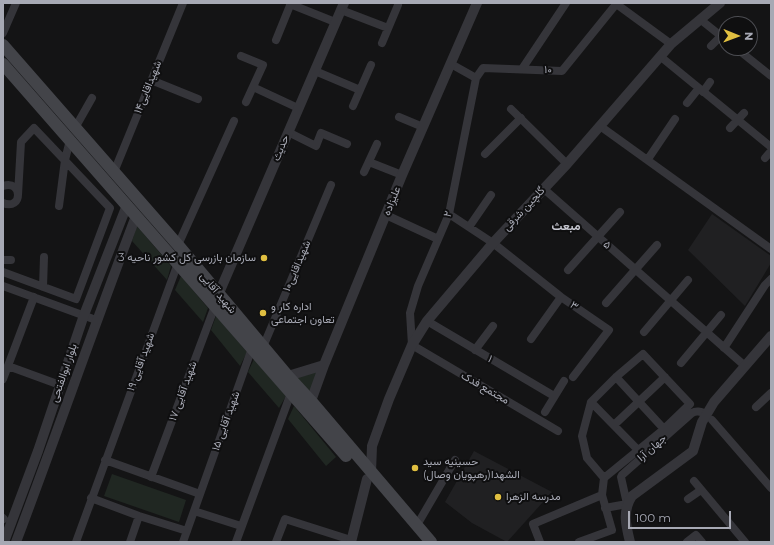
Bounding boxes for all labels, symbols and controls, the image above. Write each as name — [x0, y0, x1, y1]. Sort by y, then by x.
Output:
north arrow — [718, 16, 758, 56]
text: N — [742, 32, 756, 41]
street label: شهیداقایی۱۴ — [131, 59, 165, 115]
street label: ۱۰ — [544, 63, 552, 77]
street label: حدیث — [270, 133, 292, 163]
street label: گلچین شرقی — [500, 184, 548, 234]
street label: علیزاده — [380, 185, 404, 217]
street label: ۲ — [441, 209, 455, 219]
district label: مبعث — [552, 219, 580, 233]
street label: شهیداقایی۱۰ — [280, 238, 314, 294]
street label: ۵ — [600, 238, 614, 252]
place label: سازمان بازرسی کل کشور ناحیه 3 — [118, 251, 256, 265]
marker: سازمان بازرسی کل کشور ناحیه 3 — [259, 253, 269, 263]
street label: شهید آقایی — [197, 270, 239, 316]
street label: ۳ — [567, 299, 581, 313]
place label: اداره کار و تعاون اجتماعی — [271, 300, 335, 326]
marker: اداره کار و تعاون اجتماعی — [258, 308, 268, 318]
street label: شهید آقایی ۱۹ — [124, 331, 158, 393]
street label: بلوار ابوالفتحی — [48, 342, 80, 404]
street label: ۱ — [485, 352, 495, 366]
street label: شهید آقایی ۱۷ — [166, 359, 200, 423]
street label: مجتمع فدک — [459, 369, 511, 407]
street label: شهید آقایی ۱۵ — [209, 389, 243, 453]
street label: جهان آرا — [635, 432, 669, 464]
place label: حسینیه سید الشهدا(رهپویان وصال) — [423, 455, 520, 481]
marker: حسینیه سید الشهدا(رهپویان وصال) — [410, 463, 420, 473]
place label: مدرسه الزهرا — [506, 490, 561, 504]
marker: مدرسه الزهرا — [493, 492, 503, 502]
scale bar — [630, 503, 733, 529]
text: 100 m — [635, 510, 671, 525]

